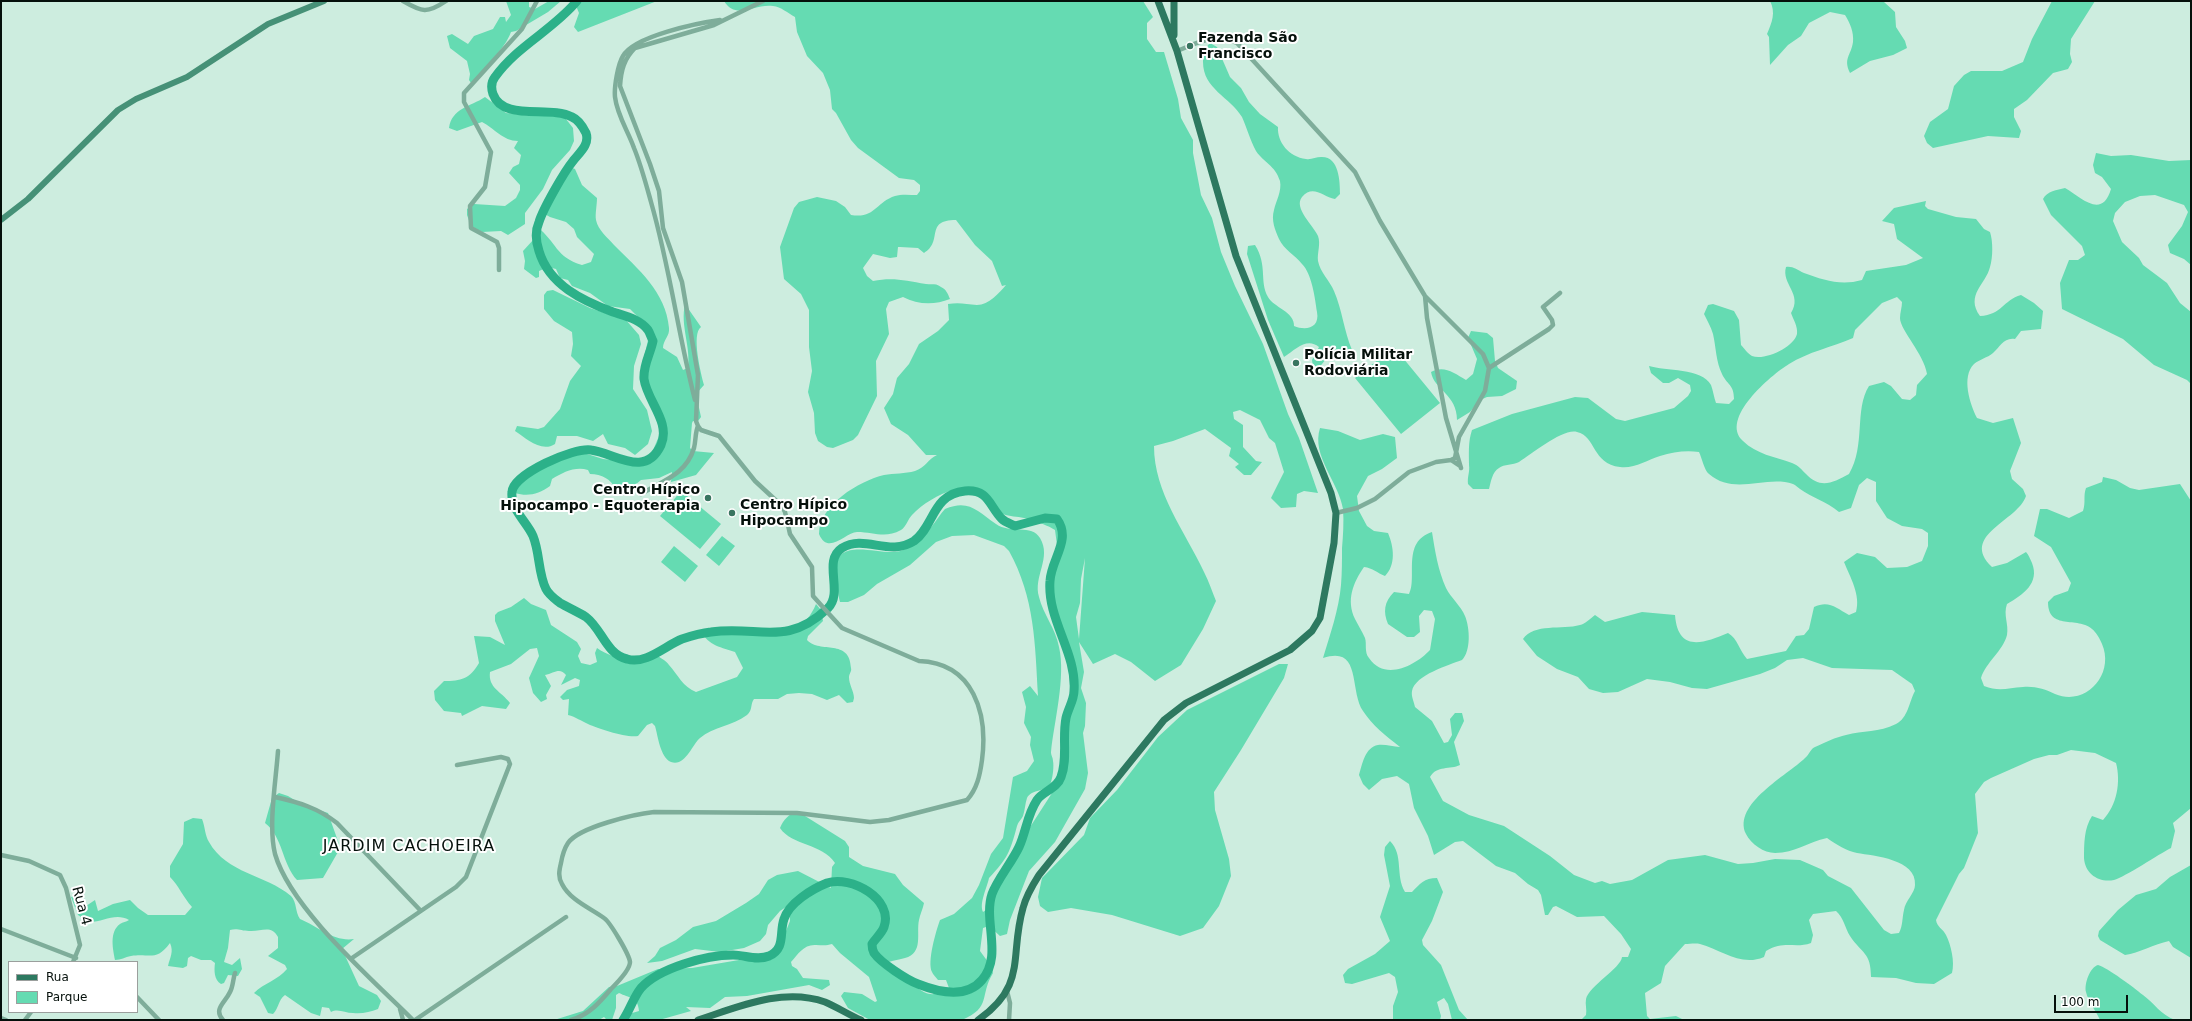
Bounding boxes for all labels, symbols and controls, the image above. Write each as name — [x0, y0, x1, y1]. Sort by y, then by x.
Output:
place label: Fazenda São Francisco — [1198, 30, 1297, 62]
marker: Fazenda São Francisco — [1185, 41, 1195, 51]
place label: Polícia Militar Rodoviária — [1304, 347, 1412, 380]
marker: Polícia Militar Rodoviária — [1291, 358, 1301, 368]
place label: Centro Hípico Hipocampo - Equoterapia — [500, 482, 700, 514]
marker: Centro Hípico Hipocampo - Equoterapia — [703, 493, 713, 503]
place label: Centro Hípico Hipocampo — [740, 497, 847, 530]
marker: Centro Hípico Hipocampo — [727, 508, 737, 518]
district label: JARDIM CACHOEIRA — [323, 837, 495, 857]
street label: Rua 4 — [68, 885, 94, 927]
legend — [8, 961, 138, 1013]
text: Rua — [46, 970, 69, 984]
scale bar — [2056, 987, 2130, 1013]
text: Parque — [46, 990, 87, 1004]
text: 100 m — [2061, 995, 2099, 1009]

